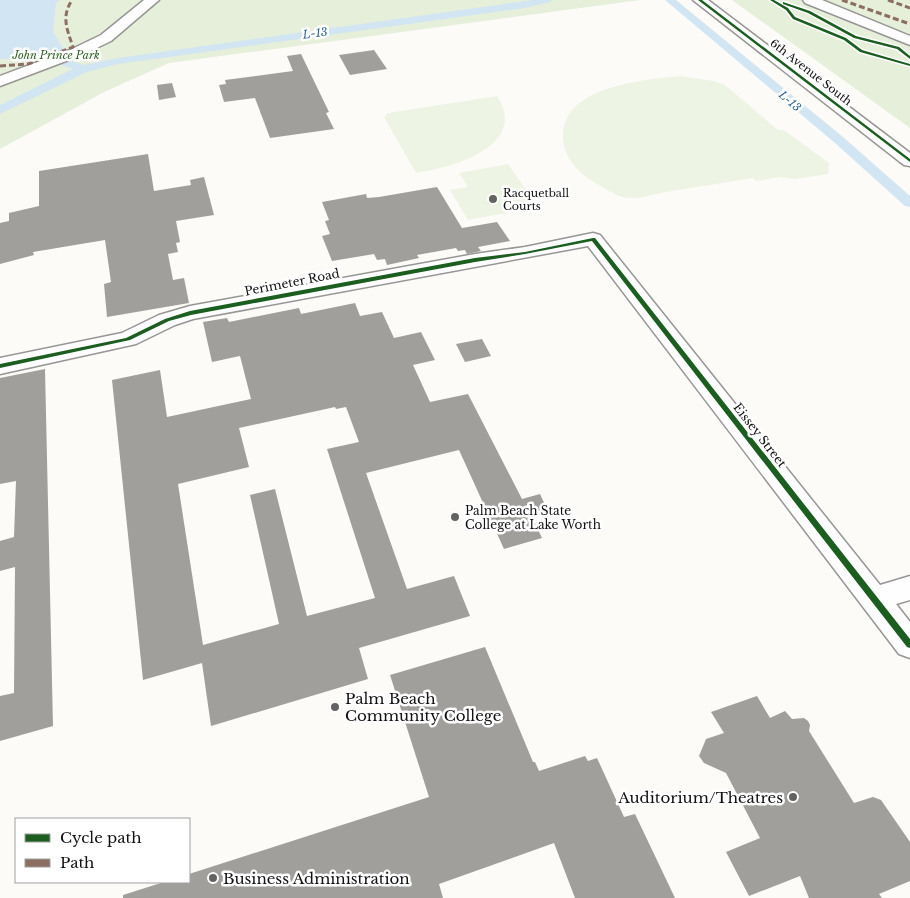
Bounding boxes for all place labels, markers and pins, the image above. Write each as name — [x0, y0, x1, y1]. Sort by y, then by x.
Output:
place label: Racquetball Courts — [503, 186, 570, 213]
marker: Racquetball Courts — [487, 193, 499, 205]
place label: Palm Beach State College at Lake Worth — [465, 503, 601, 532]
marker: Palm Beach State College at Lake Worth — [449, 511, 461, 523]
place label: Palm Beach Community College — [345, 689, 501, 725]
marker: Palm Beach Community College — [329, 701, 341, 713]
place label: Auditorium/Theatres — [617, 788, 783, 807]
marker: Auditorium/Theatres — [787, 791, 799, 803]
place label: Business Administration — [223, 869, 410, 888]
marker: Business Administration — [207, 872, 219, 884]

